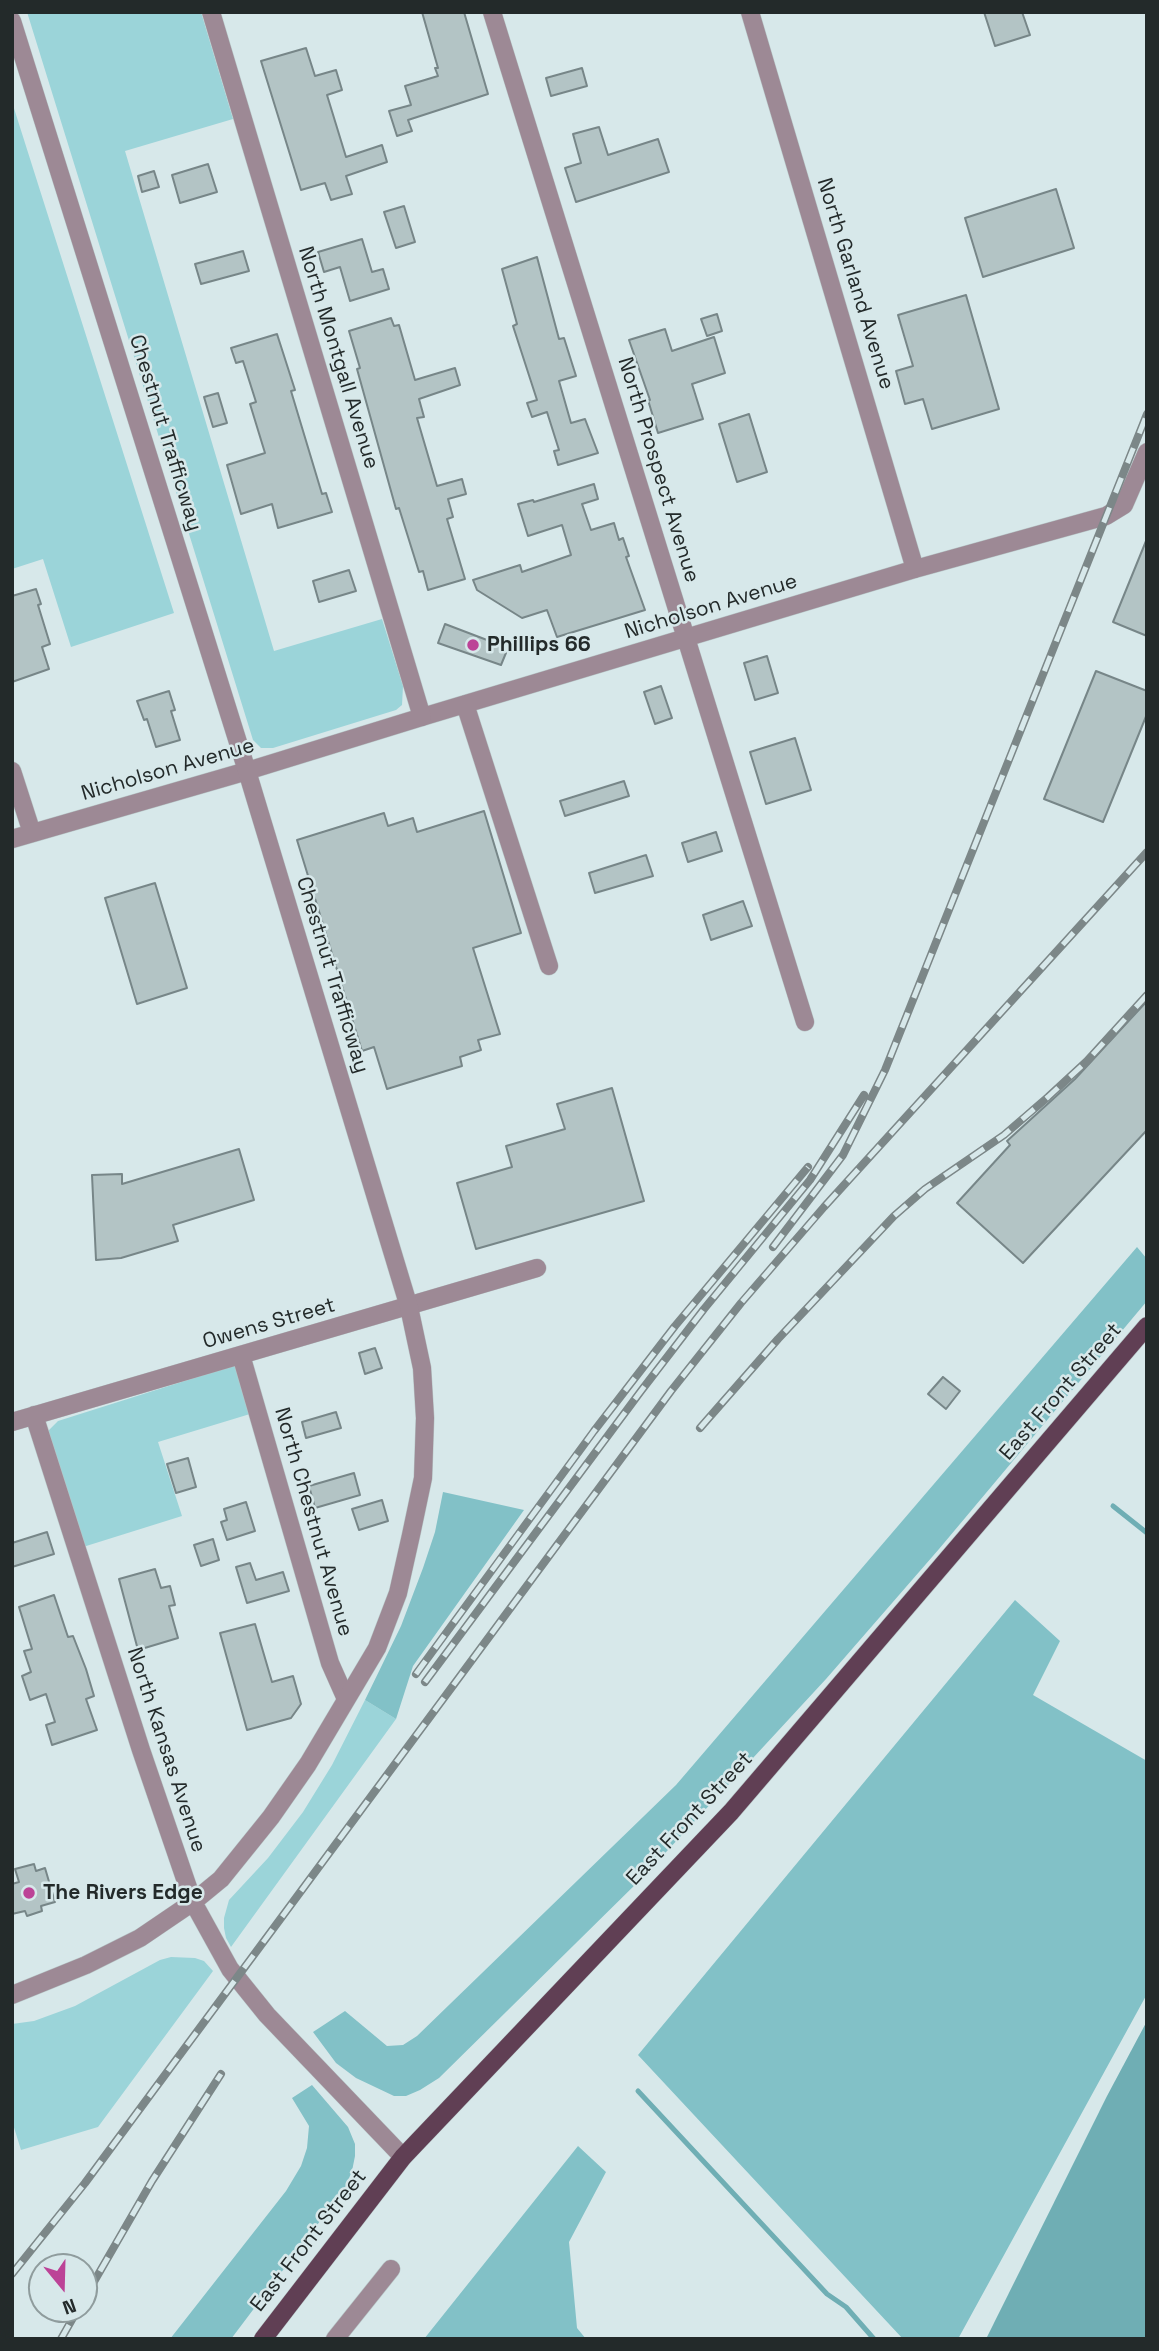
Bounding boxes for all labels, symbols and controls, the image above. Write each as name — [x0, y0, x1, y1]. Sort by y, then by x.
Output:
street label: North Garland Avenue — [811, 175, 899, 393]
street label: North Montgall Avenue — [292, 244, 384, 472]
street label: Chestnut Trafficway — [123, 332, 207, 534]
street label: North Prospect Avenue — [612, 354, 704, 586]
street label: Nicholson Avenue — [622, 569, 800, 645]
place label: Phillips 66 — [487, 632, 591, 658]
marker: Phillips 66 — [465, 637, 481, 653]
street label: Nicholson Avenue — [78, 733, 258, 807]
street label: Chestnut Trafficway — [290, 874, 374, 1076]
street label: Owens Street — [200, 1293, 338, 1355]
street label: East Front Street — [995, 1318, 1127, 1466]
street label: North Chestnut Avenue — [268, 1405, 358, 1639]
street label: North Kansas Avenue — [121, 1644, 211, 1856]
street label: East Front Street — [622, 1747, 758, 1891]
place label: The Rivers Edge — [43, 1880, 203, 1906]
marker: The Rivers Edge — [21, 1885, 37, 1901]
street label: East Front Street — [246, 2165, 372, 2317]
north arrow — [28, 2253, 98, 2323]
text: N — [59, 2293, 79, 2320]

